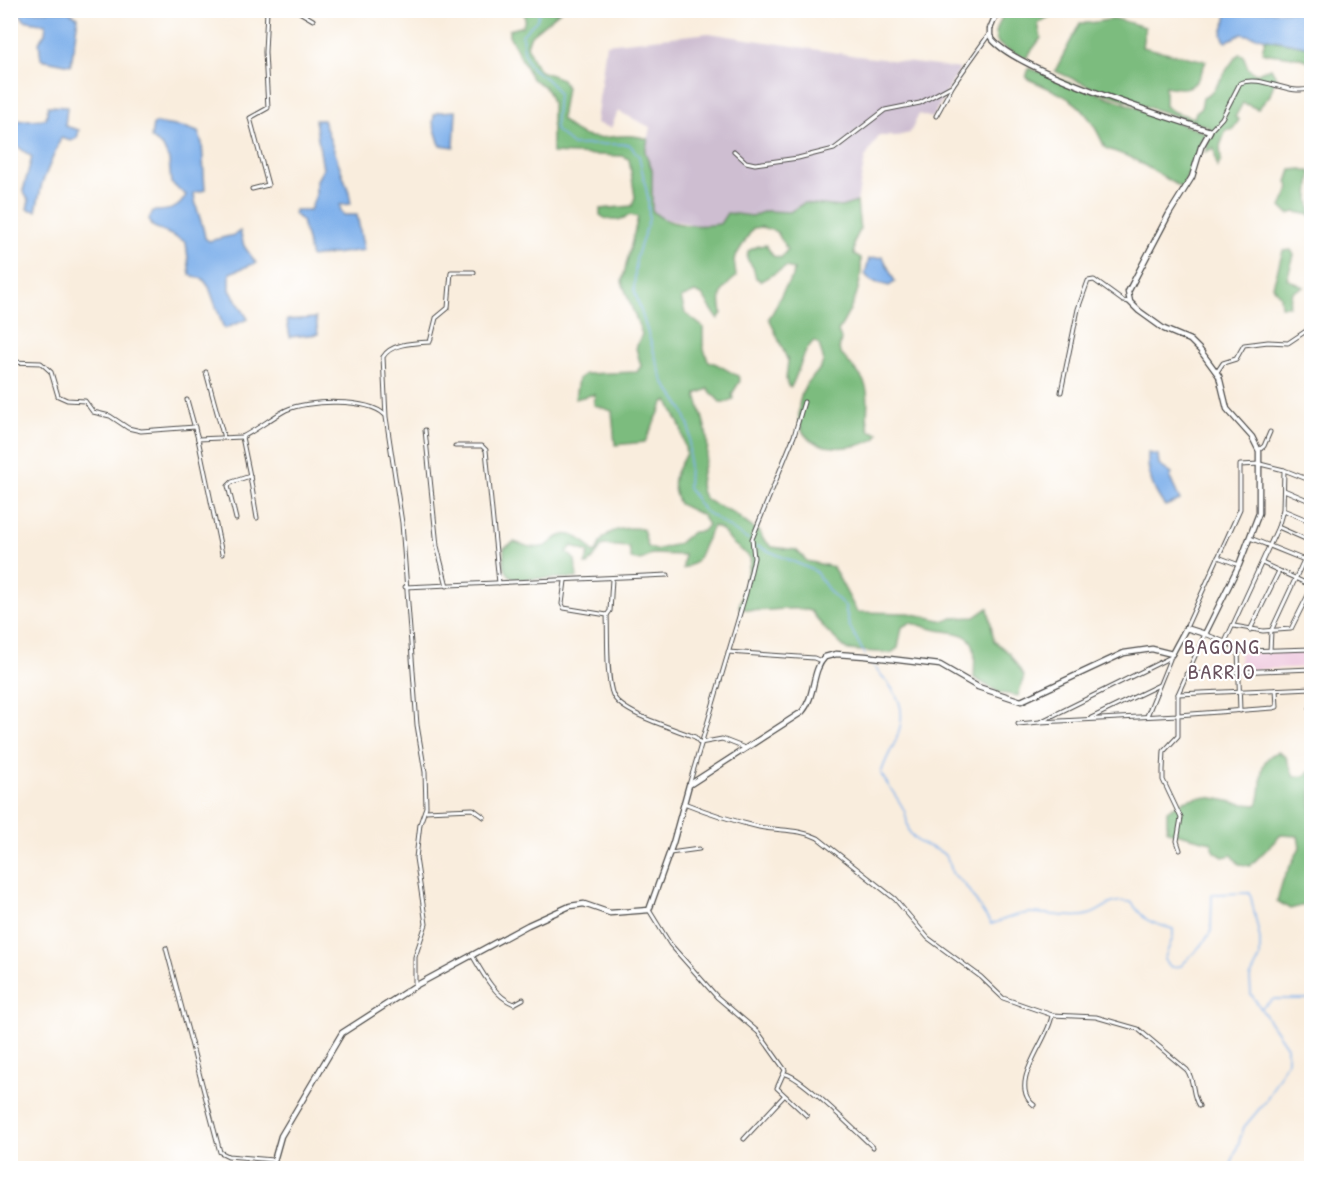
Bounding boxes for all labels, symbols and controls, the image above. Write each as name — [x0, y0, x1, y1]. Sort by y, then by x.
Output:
district label: BAGONG BARRIO — [1184, 631, 1260, 686]

